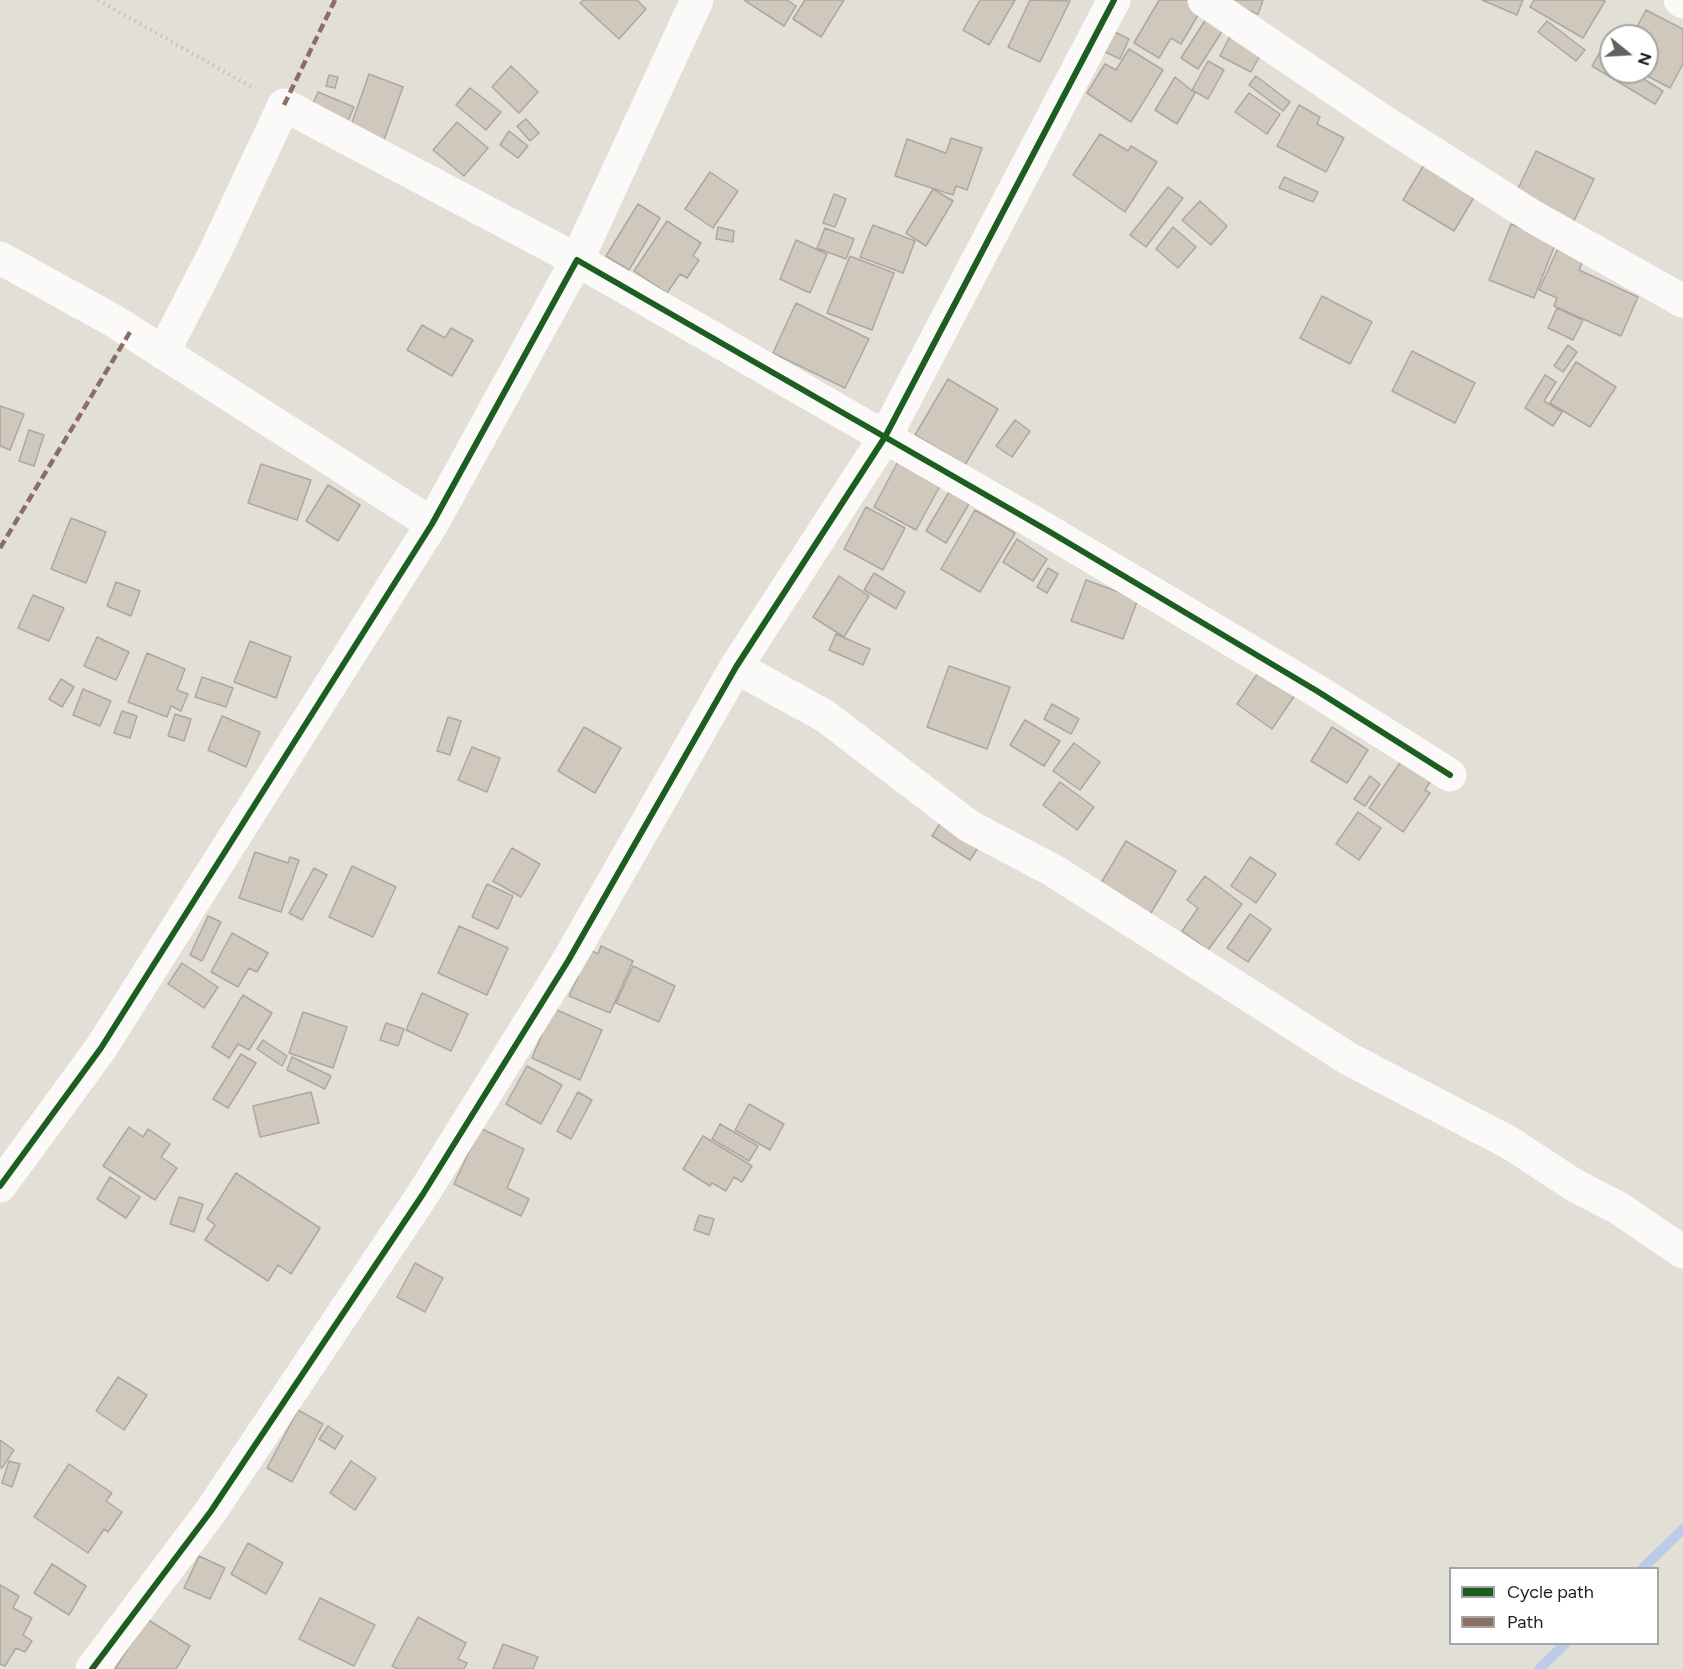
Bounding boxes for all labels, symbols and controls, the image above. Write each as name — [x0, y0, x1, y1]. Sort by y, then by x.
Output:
north arrow — [1599, 24, 1659, 84]
text: N — [1634, 50, 1656, 68]
legend — [1449, 1567, 1659, 1645]
text: Cycle path — [1507, 1581, 1594, 1603]
text: Path — [1507, 1611, 1543, 1633]

